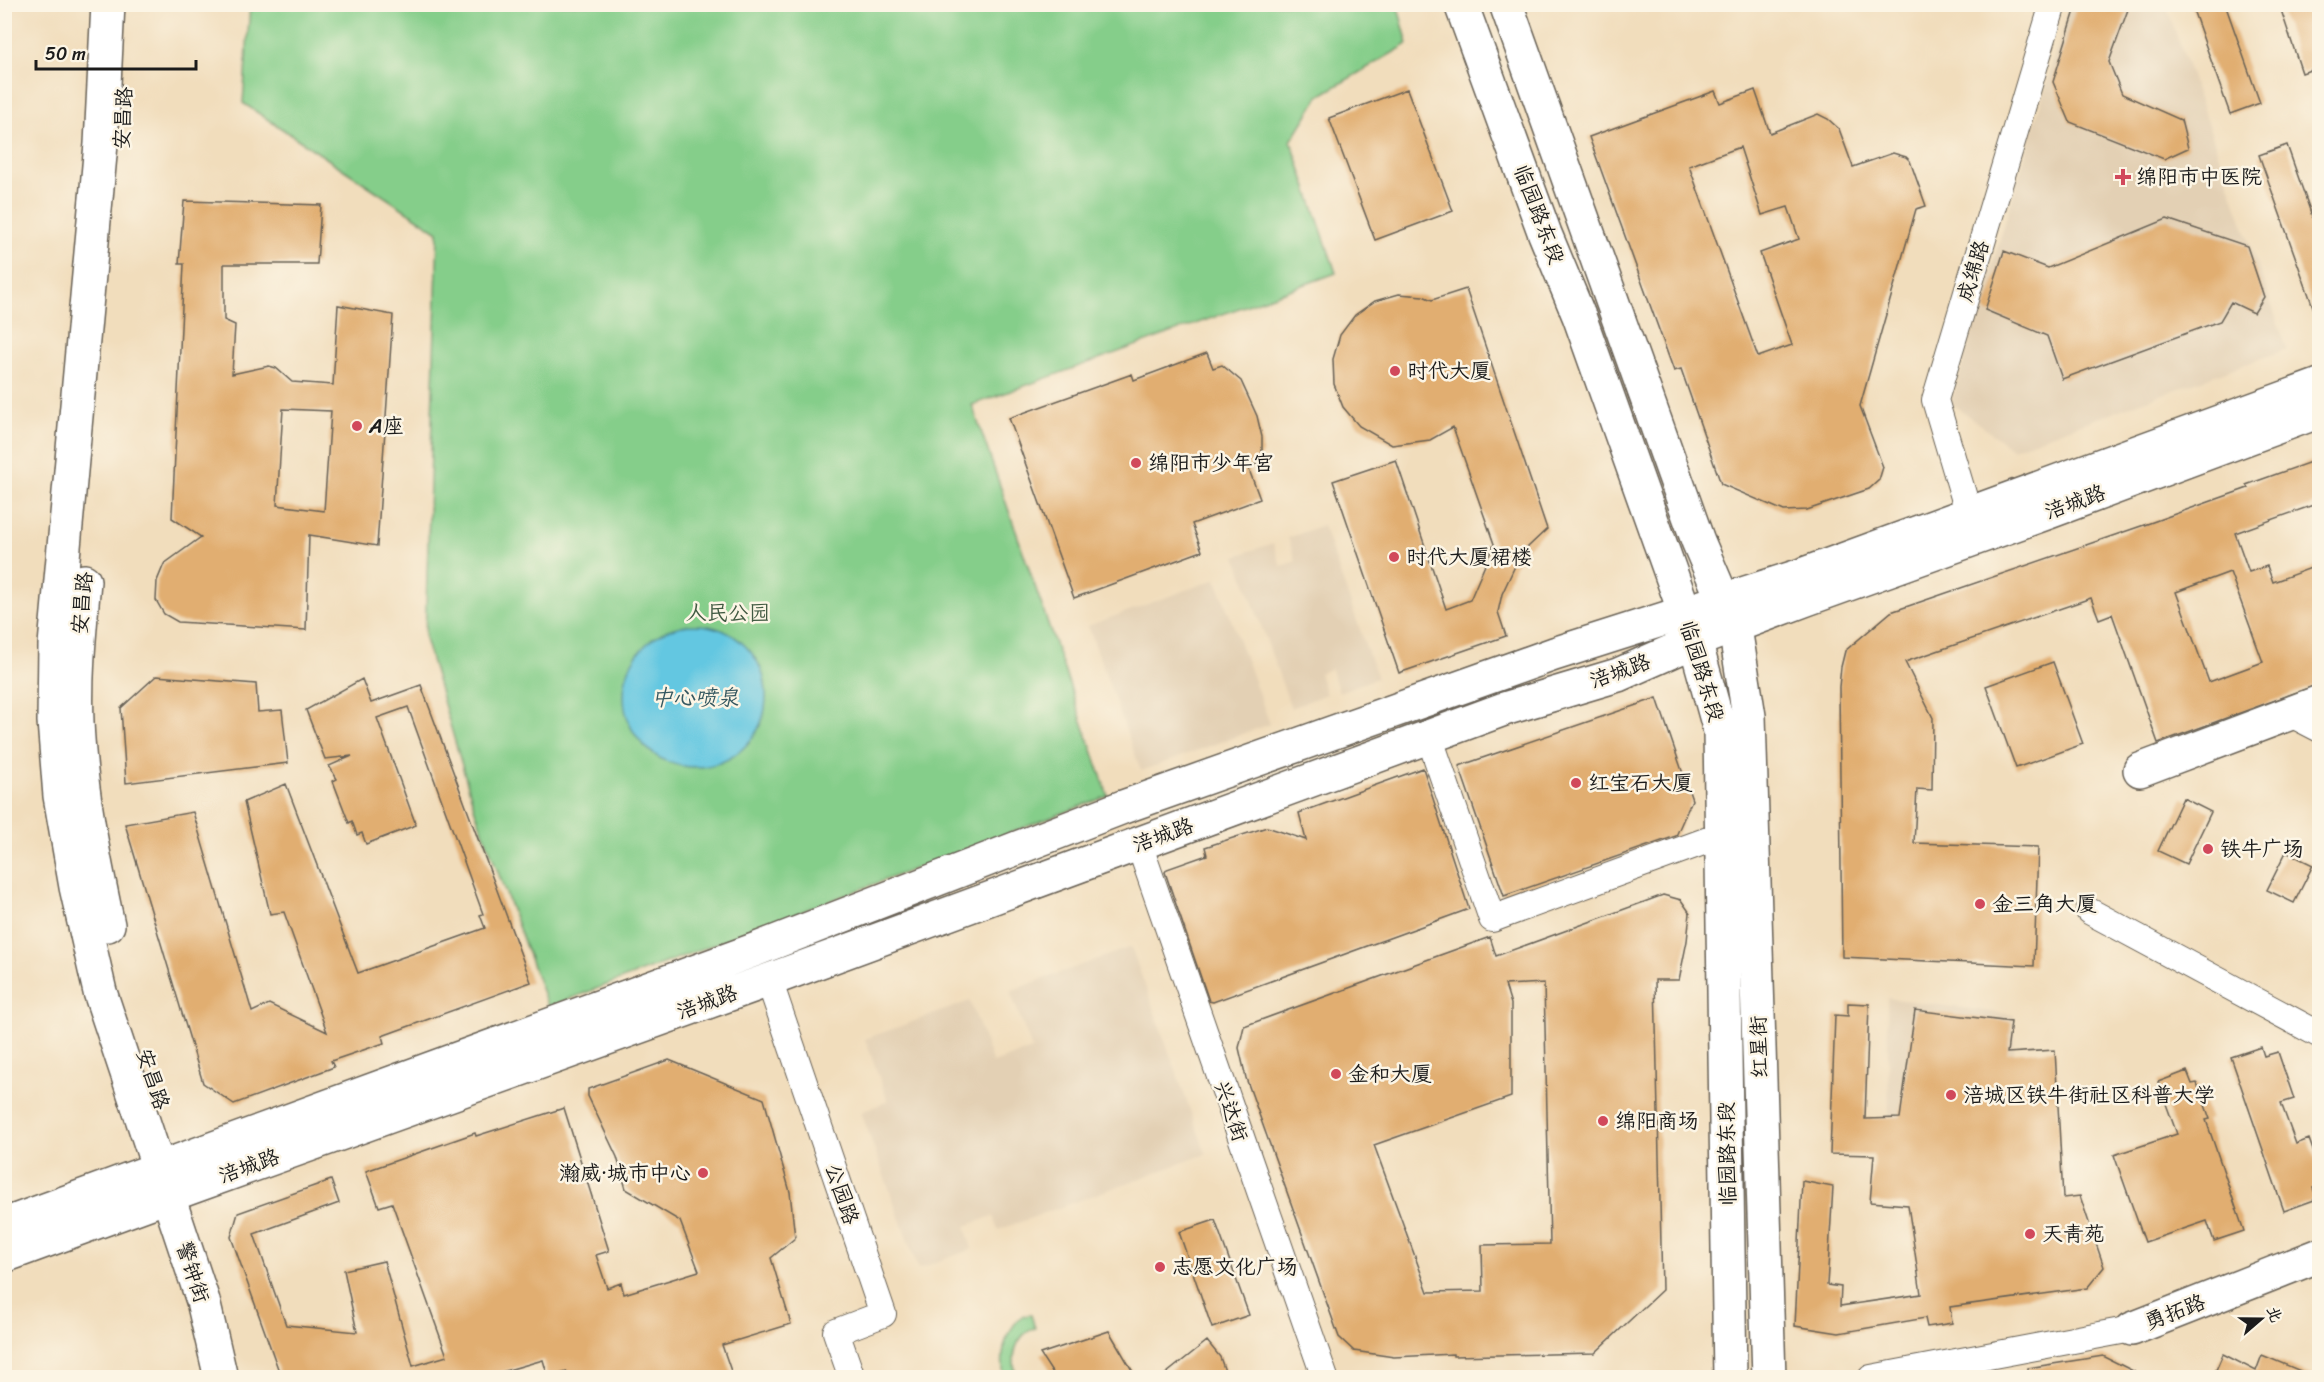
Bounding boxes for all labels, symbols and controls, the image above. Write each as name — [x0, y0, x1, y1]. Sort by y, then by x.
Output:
scale bar — [36, 33, 196, 71]
text: 50 m — [45, 38, 86, 70]
street label: 安昌路 — [102, 86, 144, 150]
street label: 临园路东段 — [1502, 158, 1576, 270]
place label: 绵阳市中医院 — [2136, 158, 2262, 196]
marker: 绵阳市中医院 — [2114, 168, 2132, 186]
street label: 成绵路 — [1946, 235, 2000, 307]
place label: 时代大厦 — [1407, 352, 1491, 390]
marker: 时代大厦 — [1388, 364, 1402, 378]
place label: A座 — [368, 407, 404, 445]
marker: A座 — [350, 419, 364, 433]
place label: 绵阳市少年宫 — [1148, 444, 1274, 482]
marker: 绵阳市少年宫 — [1129, 456, 1143, 470]
street label: 涪城路 — [2039, 473, 2111, 531]
place label: 时代大厦裙楼 — [1406, 538, 1532, 576]
marker: 时代大厦裙楼 — [1387, 550, 1401, 564]
street label: 安昌路 — [60, 570, 104, 636]
park label: 人民公园 — [686, 594, 770, 632]
street label: 临园路东段 — [1668, 615, 1736, 727]
street label: 涪城路 — [1584, 642, 1656, 700]
water label: 中心喷泉 — [651, 678, 739, 717]
place label: 红宝石大厦 — [1588, 764, 1693, 802]
marker: 红宝石大厦 — [1569, 776, 1583, 790]
street label: 涪城路 — [1127, 806, 1199, 864]
place label: 铁牛广场 — [2220, 830, 2304, 868]
marker: 铁牛广场 — [2201, 842, 2215, 856]
place label: 金三角大厦 — [1992, 885, 2097, 923]
marker: 金三角大厦 — [1973, 897, 1987, 911]
street label: 涪城路 — [671, 973, 743, 1031]
street label: 红星街 — [1739, 1015, 1779, 1079]
street label: 安昌路 — [125, 1043, 181, 1115]
place label: 金和大厦 — [1348, 1055, 1432, 1093]
marker: 金和大厦 — [1329, 1067, 1343, 1081]
street label: 兴达街 — [1203, 1075, 1259, 1147]
place label: 涪城区铁牛街社区科普大学 — [1963, 1076, 2215, 1114]
marker: 涪城区铁牛街社区科普大学 — [1944, 1088, 1958, 1102]
street label: 临园路东段 — [1707, 1101, 1747, 1207]
place label: 绵阳商场 — [1615, 1102, 1699, 1140]
marker: 绵阳商场 — [1596, 1114, 1610, 1128]
street label: 涪城路 — [213, 1137, 285, 1195]
place label: 瀚威·城市中心 — [559, 1154, 691, 1192]
street label: 公园路 — [814, 1158, 870, 1230]
marker: 瀚威·城市中心 — [696, 1166, 710, 1180]
place label: 天青苑 — [2042, 1215, 2105, 1253]
marker: 天青苑 — [2023, 1227, 2037, 1241]
street label: 警钟街 — [165, 1236, 221, 1308]
place label: 志愿文化广场 — [1172, 1248, 1298, 1286]
marker: 志愿文化广场 — [1153, 1260, 1167, 1274]
street label: 勇拓路 — [2139, 1283, 2211, 1341]
north arrow — [2231, 1289, 2291, 1349]
text: 北 — [2258, 1302, 2291, 1327]

